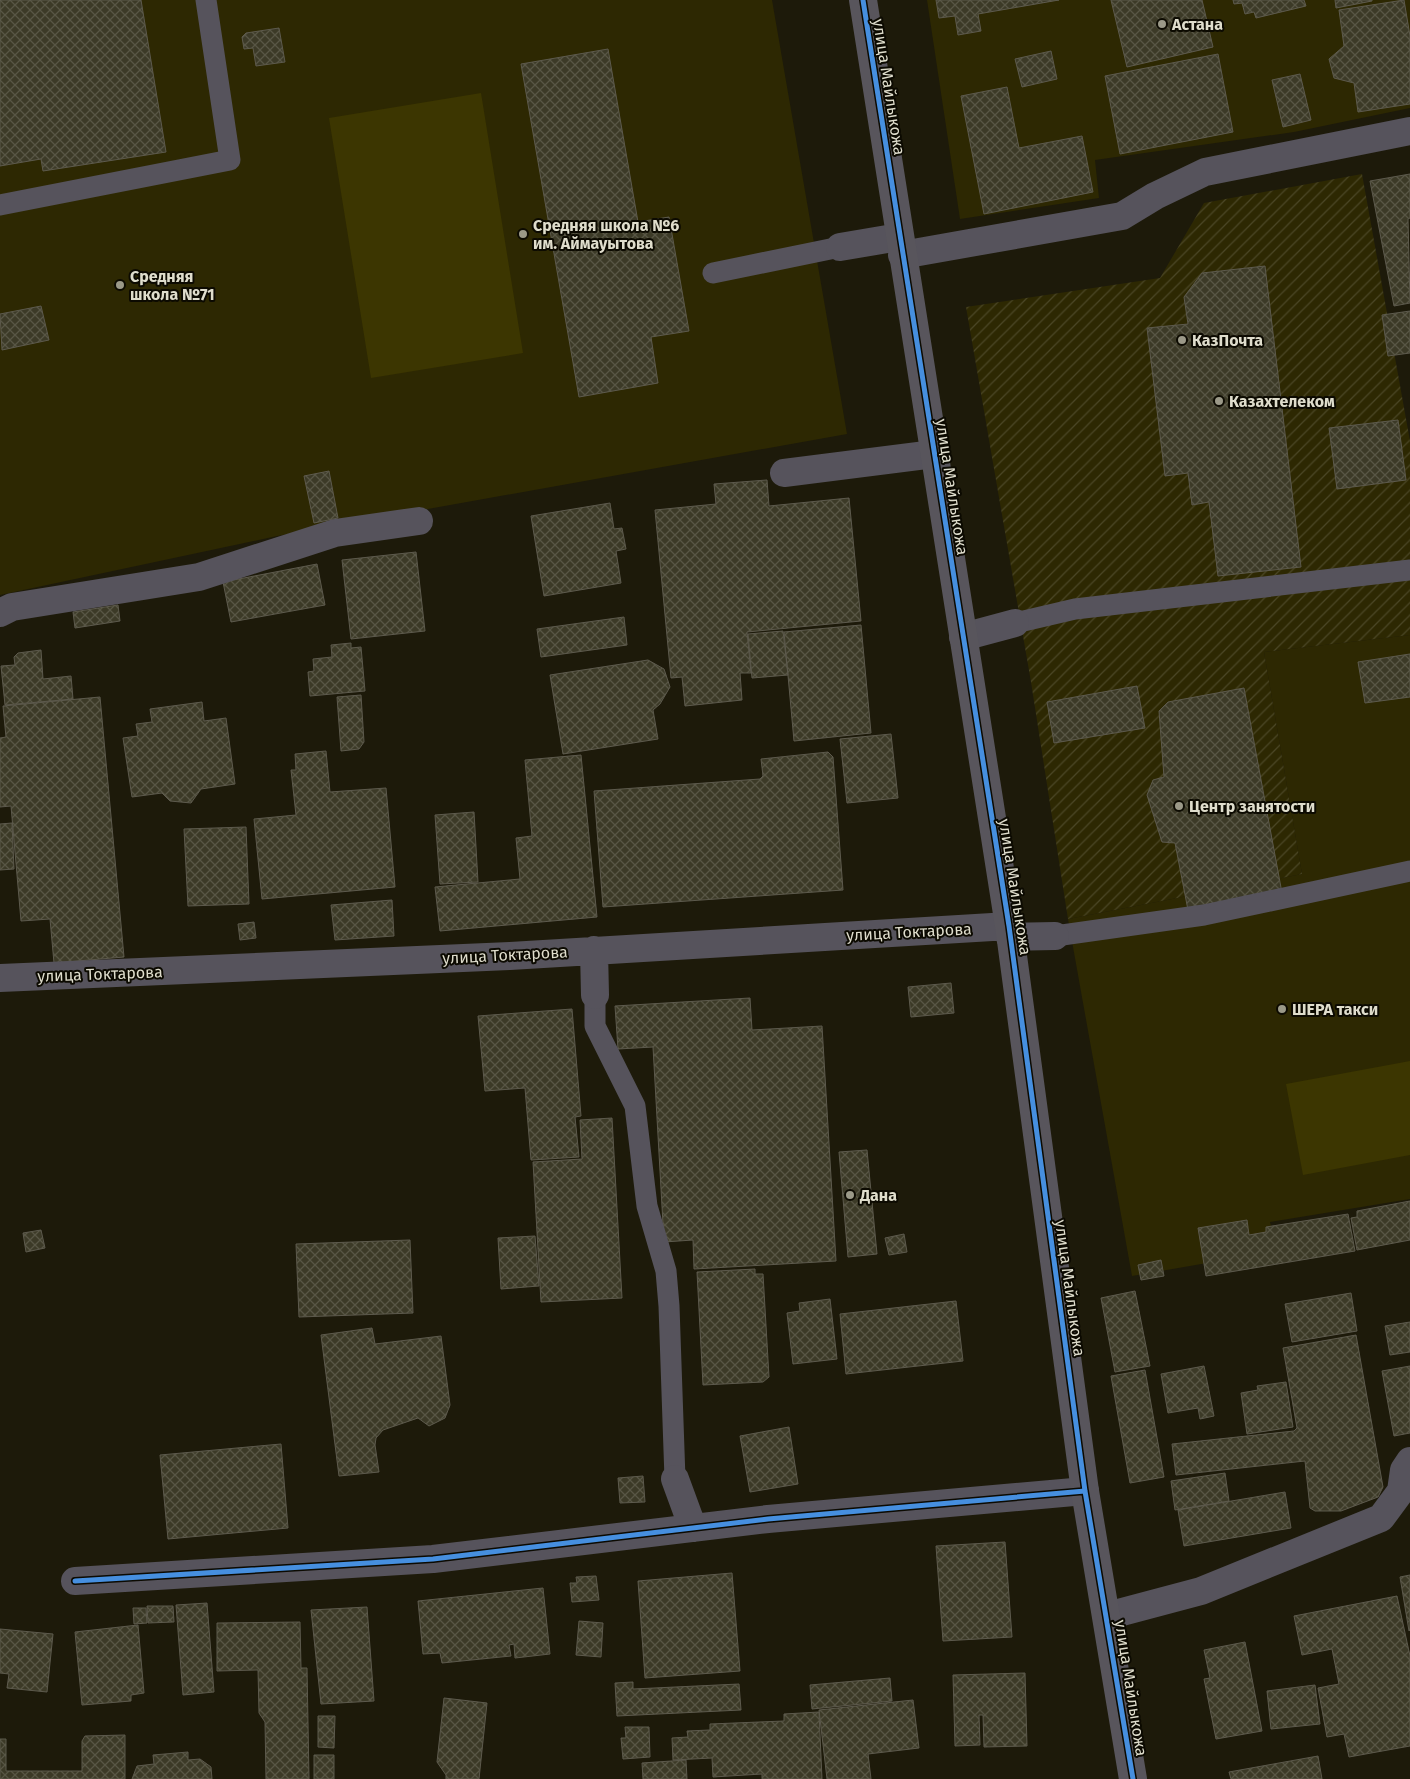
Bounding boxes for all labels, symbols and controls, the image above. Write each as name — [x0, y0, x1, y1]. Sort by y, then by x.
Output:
place label: Астана — [1171, 15, 1223, 34]
street label: улица Майлыкожа — [869, 17, 909, 157]
marker: Астана — [1156, 18, 1168, 30]
place label: Средняя школа №6 им. Аймауытова — [533, 216, 679, 253]
marker: Средняя школа №6 им. Аймауытова — [517, 228, 529, 240]
place label: Средняя школа №71 — [130, 267, 215, 304]
marker: Средняя школа №71 — [114, 279, 126, 291]
place label: КазПочта — [1192, 331, 1263, 350]
marker: КазПочта — [1176, 334, 1188, 346]
place label: Казахтелеком — [1229, 392, 1335, 411]
marker: Казахтелеком — [1213, 395, 1225, 407]
street label: улица Майлыкожа — [932, 417, 972, 557]
place label: Центр занятости — [1189, 797, 1315, 816]
marker: Центр занятости — [1173, 800, 1185, 812]
street label: улица Майлыкожа — [995, 817, 1035, 957]
street label: улица Токтарова — [846, 919, 972, 945]
street label: улица Токтарова — [442, 942, 568, 968]
street label: улица Токтарова — [37, 962, 163, 986]
place label: ШЕРА такси — [1292, 1000, 1378, 1019]
marker: ШЕРА такси — [1276, 1003, 1288, 1015]
place label: Дана — [859, 1186, 897, 1205]
marker: Дана — [844, 1189, 856, 1201]
street label: улица Майлыкожа — [1051, 1218, 1089, 1358]
street label: улица Майлыкожа — [1111, 1618, 1151, 1758]

